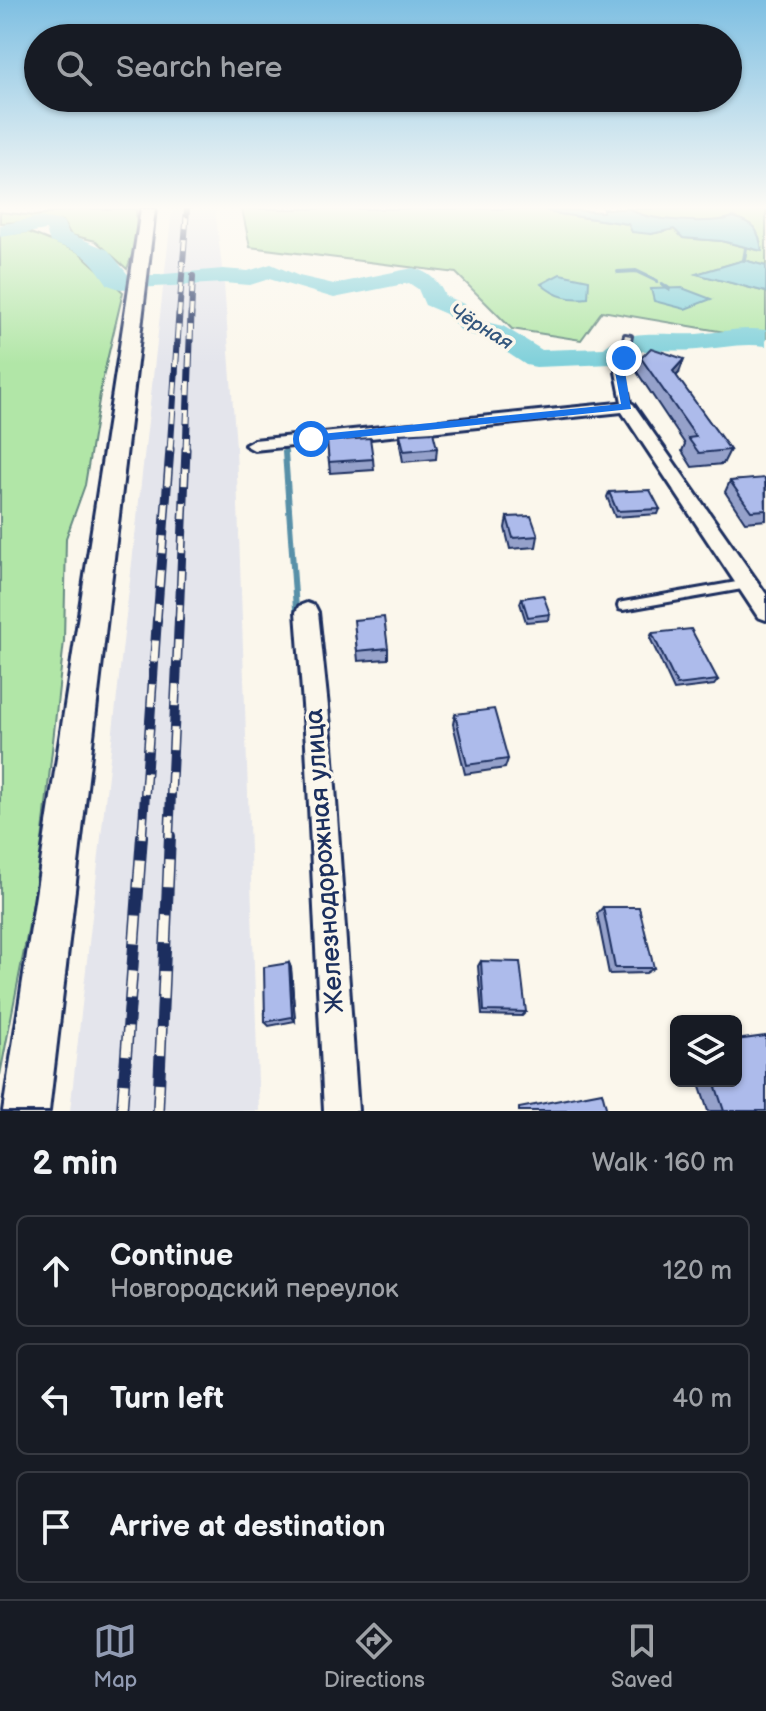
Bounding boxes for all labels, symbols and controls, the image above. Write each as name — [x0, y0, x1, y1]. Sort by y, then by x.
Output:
search box — [24, 24, 742, 112]
icon: search — [52, 46, 96, 90]
text: Search here — [116, 50, 282, 86]
water label: Чёрная — [445, 299, 517, 355]
route end — [606, 340, 642, 376]
route start — [293, 421, 329, 457]
street label: Железнодорожная улица — [299, 708, 351, 1014]
map controls — [670, 1015, 742, 1087]
button: layers — [670, 1015, 742, 1087]
text: 2 min — [32, 1143, 118, 1184]
text: Walk · 160 m — [592, 1148, 734, 1179]
text: Continue — [110, 1238, 233, 1274]
icon: ahead — [34, 1249, 78, 1293]
text: 120 m — [663, 1256, 732, 1287]
text: Новгородский переулок — [110, 1274, 399, 1305]
icon: left — [34, 1377, 78, 1421]
text: Turn left — [110, 1381, 224, 1417]
text: 40 m — [672, 1384, 732, 1415]
icon: arrive — [34, 1505, 78, 1549]
text: Arrive at destination — [110, 1509, 386, 1545]
tab: Map — [93, 1619, 137, 1694]
tab: Directions — [324, 1619, 425, 1694]
tab: Saved — [611, 1619, 673, 1694]

